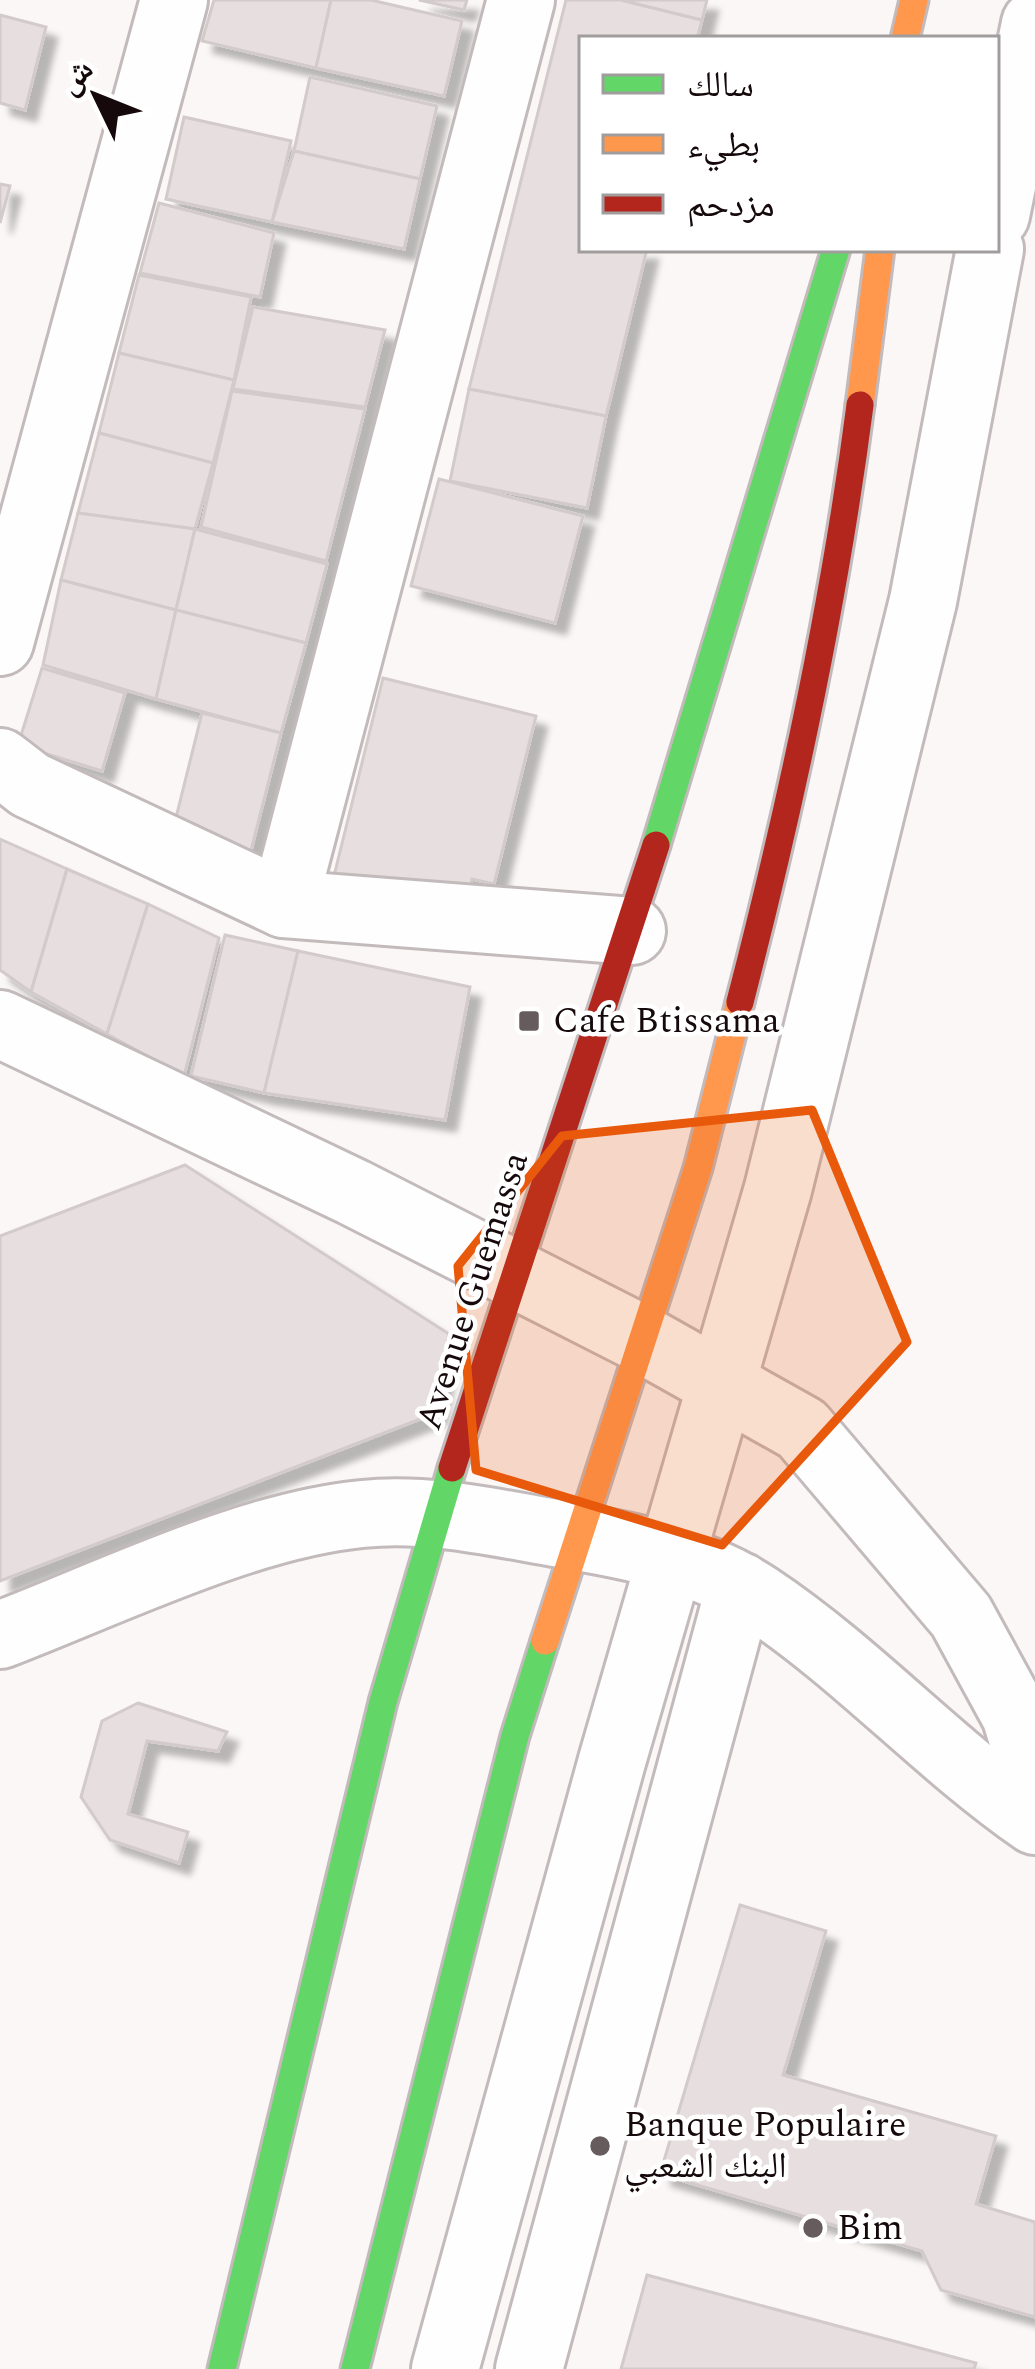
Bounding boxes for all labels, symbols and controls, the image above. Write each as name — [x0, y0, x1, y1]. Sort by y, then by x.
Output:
north arrow — [36, 36, 156, 156]
legend — [579, 36, 999, 252]
text: ش — [45, 47, 106, 107]
text: سالك — [687, 58, 754, 113]
text: بطيء — [687, 118, 760, 173]
text: مزدحم — [687, 178, 775, 233]
place label: Cafe Btissama — [553, 994, 780, 1049]
marker: Cafe Btissama — [516, 1008, 542, 1034]
street label: Avenue Guemassa — [402, 1144, 544, 1437]
place label: Banque Populaire البنك الشعبي — [624, 2098, 906, 2194]
marker: Banque Populaire البنك الشعبي — [587, 2133, 613, 2159]
place label: Bim — [837, 2201, 903, 2256]
marker: Bim — [800, 2215, 826, 2241]

